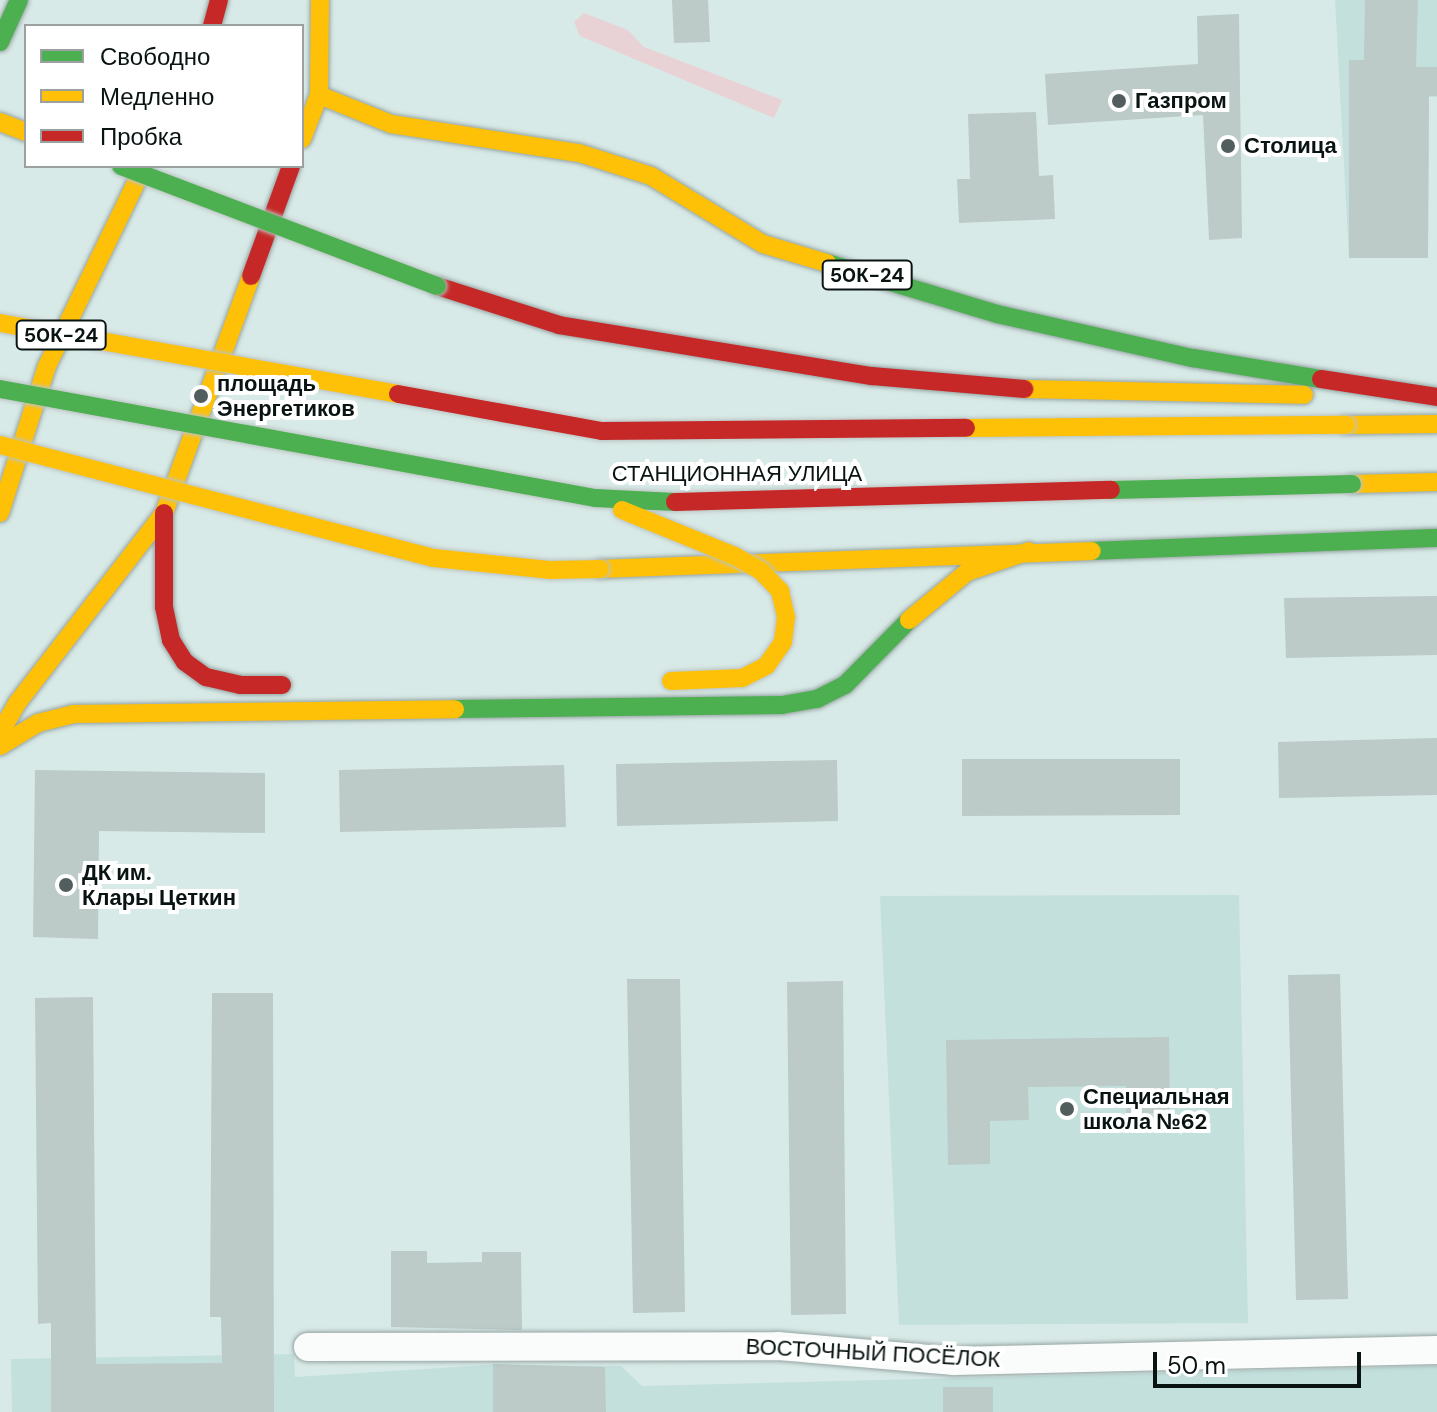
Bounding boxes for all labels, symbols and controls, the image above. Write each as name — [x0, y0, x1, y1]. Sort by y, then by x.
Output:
legend — [24, 24, 304, 168]
text: Свободно — [100, 41, 210, 72]
text: Медленно — [100, 81, 214, 112]
place label: Газпром — [1135, 88, 1227, 114]
marker: Газпром — [1110, 92, 1128, 110]
text: Пробка — [100, 121, 182, 152]
place label: Столица — [1244, 133, 1337, 159]
marker: Столица — [1219, 137, 1237, 155]
road number: 50К-24 — [821, 259, 913, 291]
road number: 50К-24 — [15, 319, 107, 351]
place label: площадь Энергетиков — [217, 370, 355, 422]
marker: площадь Энергетиков — [192, 387, 210, 405]
street label: СТАНЦИОННАЯ УЛИЦА — [612, 461, 862, 487]
place label: ДК им. Клары Цеткин — [82, 859, 236, 910]
marker: ДК им. Клары Цеткин — [57, 876, 75, 894]
place label: Специальная школа №62 — [1083, 1083, 1230, 1134]
marker: Специальная школа №62 — [1058, 1100, 1076, 1118]
street label: ВОСТОЧНЫЙ ПОСЁЛОК — [745, 1333, 1001, 1373]
scale bar — [1157, 1336, 1365, 1386]
text: 50 m — [1167, 1350, 1226, 1381]

